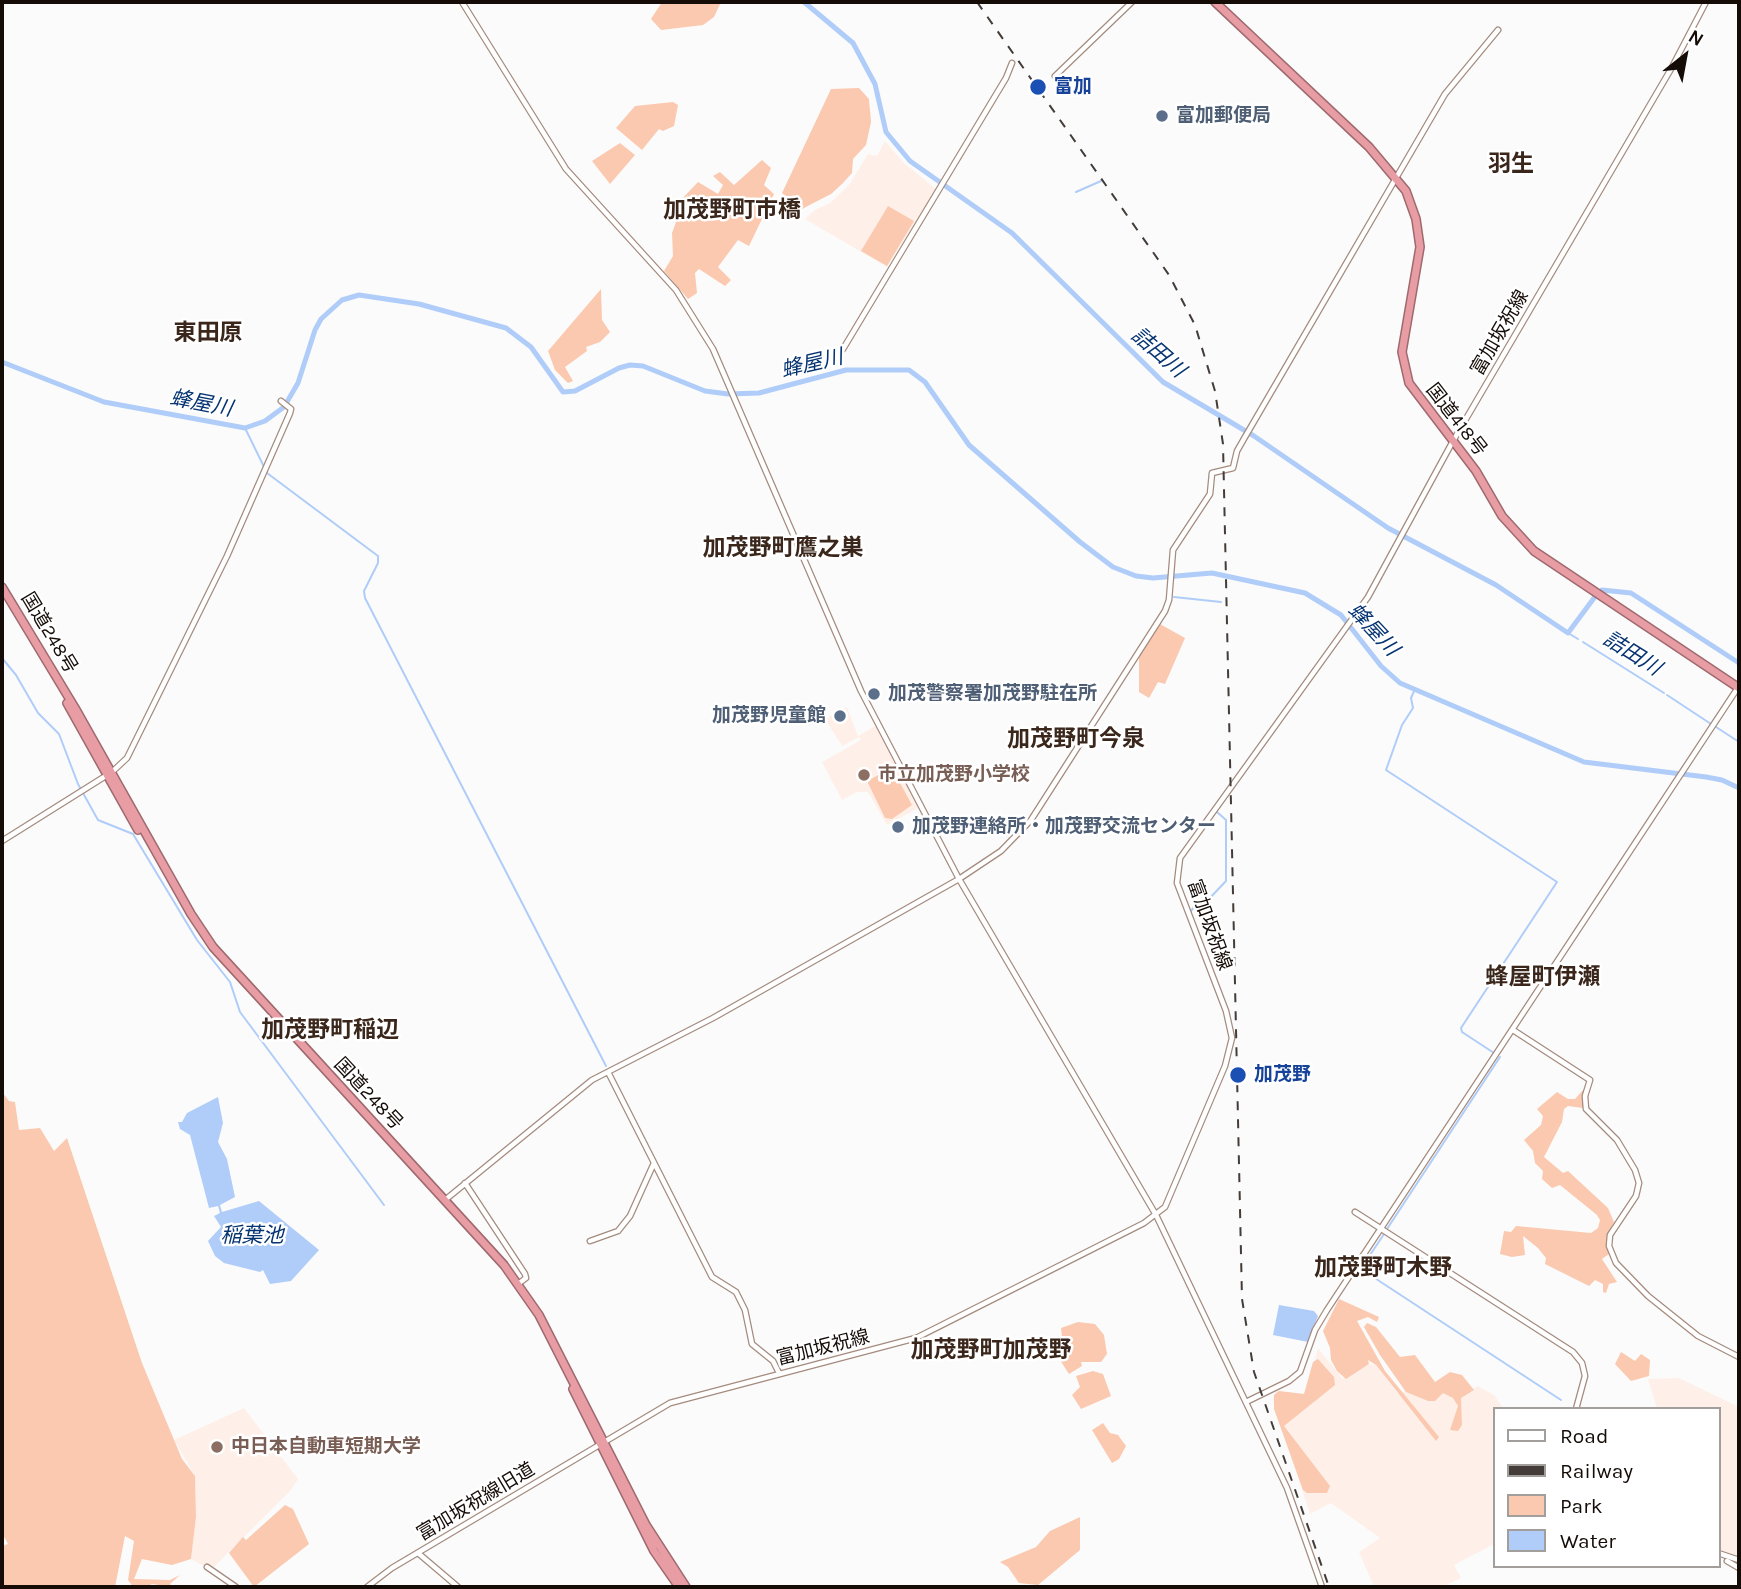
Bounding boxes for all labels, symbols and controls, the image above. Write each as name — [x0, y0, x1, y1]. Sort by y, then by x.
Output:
north arrow — [1650, 21, 1720, 91]
text: N — [1684, 25, 1707, 51]
place label: 富加 — [1054, 76, 1092, 98]
marker: 富加 — [1028, 77, 1048, 97]
place label: 富加郵便局 — [1176, 105, 1271, 127]
marker: 富加郵便局 — [1154, 108, 1170, 124]
district label: 羽生 — [1488, 150, 1534, 178]
district label: 加茂野町市橋 — [663, 196, 801, 224]
street label: 富加坂祝線 — [1466, 286, 1534, 380]
district label: 東田原 — [174, 319, 242, 347]
water label: 詰田川 — [1126, 323, 1190, 383]
water label: 蜂屋川 — [778, 345, 846, 383]
street label: 国道418号 — [1421, 379, 1491, 461]
water label: 蜂屋川 — [168, 386, 234, 422]
district label: 加茂野町鷹之巣 — [703, 534, 863, 562]
street label: 国道248号 — [16, 588, 82, 678]
water label: 蜂屋川 — [1342, 598, 1404, 662]
water label: 詰田川 — [1599, 627, 1665, 681]
place label: 加茂警察署加茂野駐在所 — [888, 683, 1097, 705]
marker: 加茂警察署加茂野駐在所 — [866, 686, 882, 702]
place label: 加茂野児童館 — [712, 705, 826, 727]
marker: 加茂野児童館 — [832, 708, 848, 724]
district label: 加茂野町今泉 — [1007, 725, 1145, 753]
place label: 市立加茂野小学校 — [878, 764, 1030, 786]
marker: 市立加茂野小学校 — [856, 767, 872, 783]
place label: 加茂野連絡所・加茂野交流センター — [912, 816, 1216, 838]
marker: 加茂野連絡所・加茂野交流センター — [890, 819, 906, 835]
street label: 富加坂祝線 — [1182, 876, 1236, 974]
district label: 蜂屋町伊瀬 — [1486, 963, 1600, 991]
district label: 加茂野町稲辺 — [261, 1016, 399, 1044]
street label: 国道248号 — [329, 1053, 407, 1135]
place label: 加茂野 — [1254, 1064, 1311, 1086]
marker: 加茂野 — [1228, 1065, 1248, 1085]
water label: 稲葉池 — [221, 1223, 283, 1249]
district label: 加茂野町木野 — [1314, 1254, 1452, 1282]
street label: 富加坂祝線 — [774, 1325, 872, 1371]
district label: 加茂野町加茂野 — [911, 1336, 1071, 1364]
legend — [1492, 1407, 1720, 1568]
text: Road — [1560, 1424, 1608, 1448]
place label: 中日本自動車短期大学 — [231, 1436, 421, 1458]
marker: 中日本自動車短期大学 — [209, 1439, 225, 1455]
street label: 富加坂祝線旧道 — [413, 1458, 539, 1546]
text: Railway — [1560, 1459, 1633, 1483]
text: Park — [1560, 1494, 1603, 1518]
text: Water — [1560, 1529, 1616, 1553]

